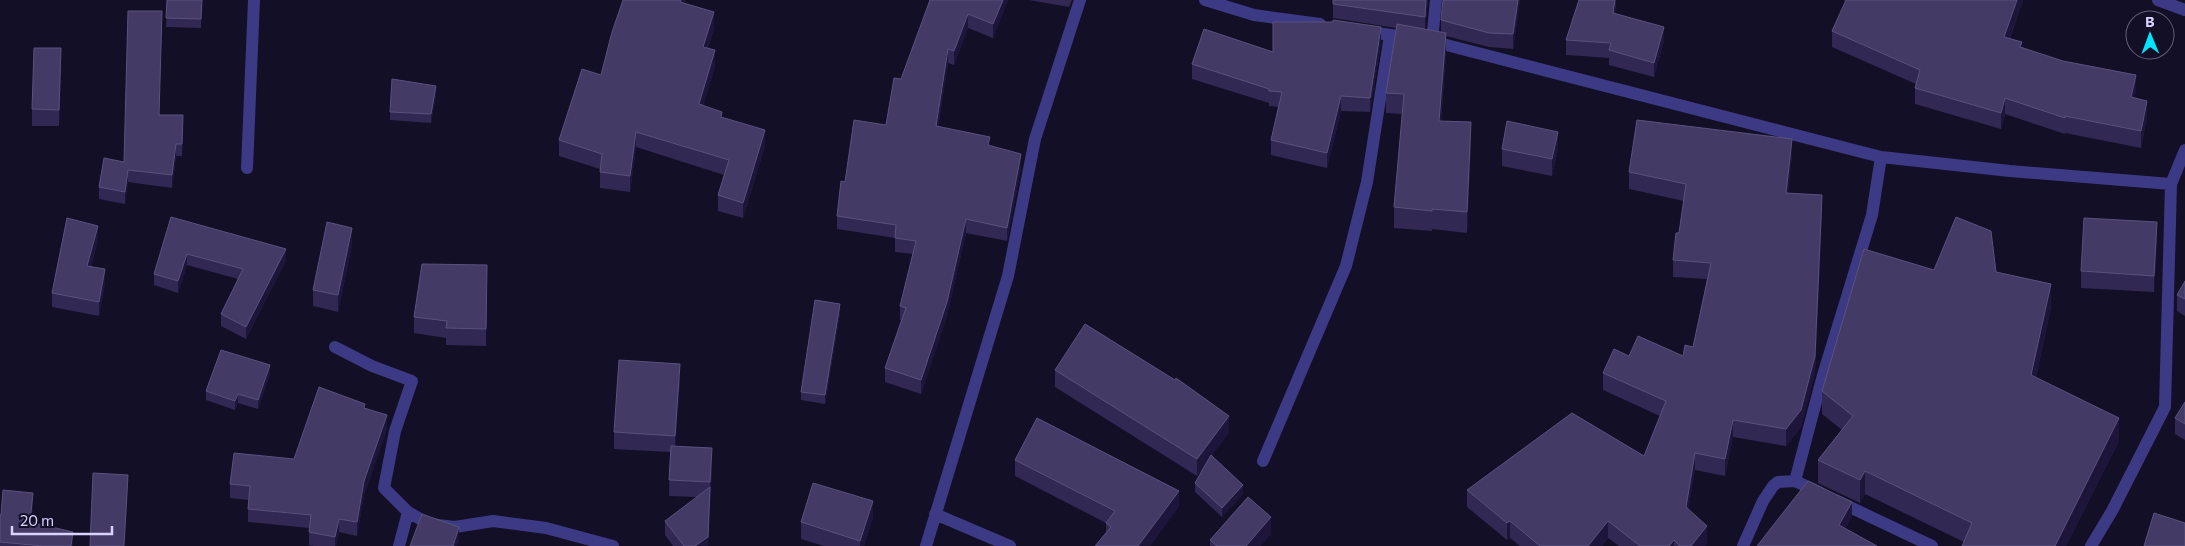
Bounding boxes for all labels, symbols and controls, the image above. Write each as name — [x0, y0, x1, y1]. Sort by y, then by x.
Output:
north arrow — [2125, 10, 2175, 60]
text: B — [2145, 13, 2155, 30]
scale bar — [12, 504, 112, 536]
text: 20 m — [20, 511, 54, 529]

